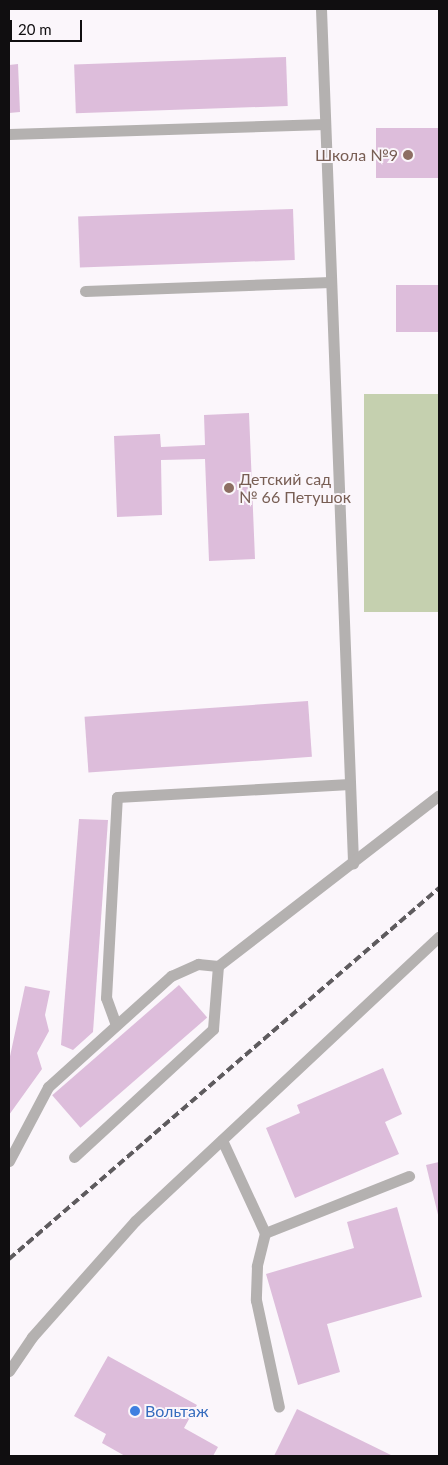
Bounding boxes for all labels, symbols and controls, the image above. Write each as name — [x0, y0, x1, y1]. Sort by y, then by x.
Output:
scale bar — [12, 10, 85, 42]
text: 20 m — [18, 20, 52, 38]
place label: Школа №9 — [315, 145, 398, 165]
marker: Школа №9 — [402, 149, 414, 161]
place label: Детский сад № 66 Петушок — [239, 469, 351, 507]
marker: Детский сад № 66 Петушок — [223, 482, 235, 494]
place label: Вольтаж — [145, 1401, 209, 1421]
marker: Вольтаж — [129, 1405, 141, 1417]

